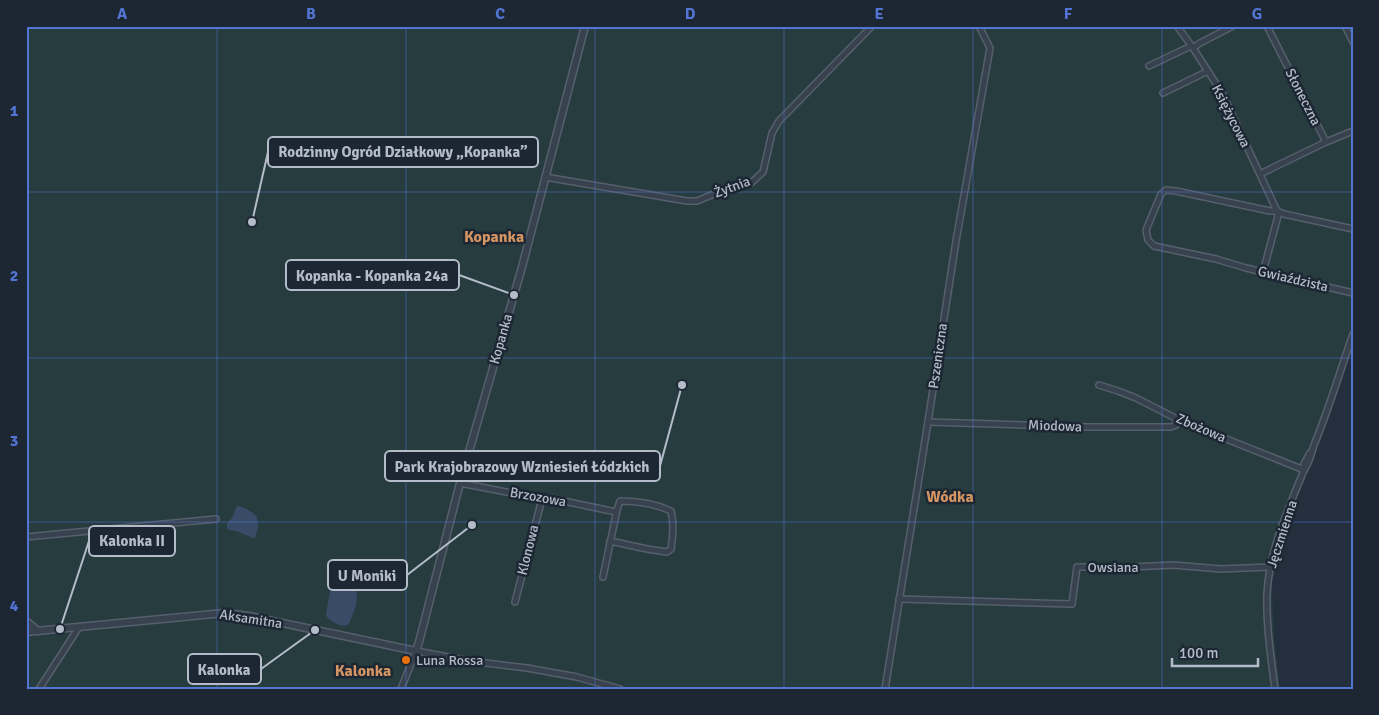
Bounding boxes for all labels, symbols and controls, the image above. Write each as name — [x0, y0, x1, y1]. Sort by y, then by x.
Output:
text: A — [117, 4, 128, 24]
text: B — [306, 4, 316, 24]
text: C — [495, 4, 505, 24]
text: D — [685, 4, 696, 24]
text: E — [874, 4, 884, 24]
text: F — [1064, 4, 1073, 24]
text: G — [1252, 4, 1262, 24]
street label: Słoneczna — [1281, 66, 1325, 128]
street label: Księżycowa — [1208, 82, 1254, 150]
text: 1 — [10, 101, 19, 121]
callout: Rodzinny Ogród Działkowy „Kopanka” — [268, 137, 538, 167]
text: Rodzinny Ogród Działkowy „Kopanka” — [278, 143, 528, 161]
street label: Żytnia — [711, 173, 753, 201]
district label: Kopanka — [464, 227, 524, 247]
callout: Kopanka - Kopanka 24a — [286, 260, 459, 290]
street label: Gwiaździsta — [1256, 263, 1330, 295]
text: 2 — [10, 266, 18, 286]
text: Kopanka - Kopanka 24a — [296, 267, 448, 285]
street label: Kopanka — [486, 312, 516, 366]
street label: Pszeniczna — [925, 322, 951, 390]
street label: Zbożowa — [1173, 410, 1229, 446]
street label: Miodowa — [1028, 417, 1082, 435]
text: 3 — [10, 431, 18, 451]
callout: Park Krajobrazowy Wzniesień Łódzkich — [385, 451, 660, 481]
text: Park Krajobrazowy Wzniesień Łódzkich — [395, 458, 649, 476]
street label: Brzozowa — [509, 484, 567, 510]
district label: Wódka — [926, 487, 974, 507]
street label: Jęczmienna — [1263, 498, 1301, 570]
street label: Klonowa — [514, 523, 542, 577]
callout: Kalonka II — [89, 526, 175, 556]
text: Kalonka II — [99, 532, 165, 550]
street label: Owsiana — [1087, 559, 1139, 576]
callout: U Moniki — [328, 560, 407, 590]
text: U Moniki — [338, 567, 396, 585]
text: 4 — [10, 596, 19, 616]
street label: Aksamitna — [218, 606, 284, 632]
scale bar — [1172, 635, 1258, 667]
text: 100 m — [1179, 644, 1219, 662]
place label: Luna Rossa — [416, 652, 483, 669]
callout: Kalonka — [188, 654, 261, 684]
marker: Luna Rossa — [400, 654, 412, 666]
text: Kalonka — [197, 661, 251, 679]
district label: Kalonka — [335, 661, 391, 681]

